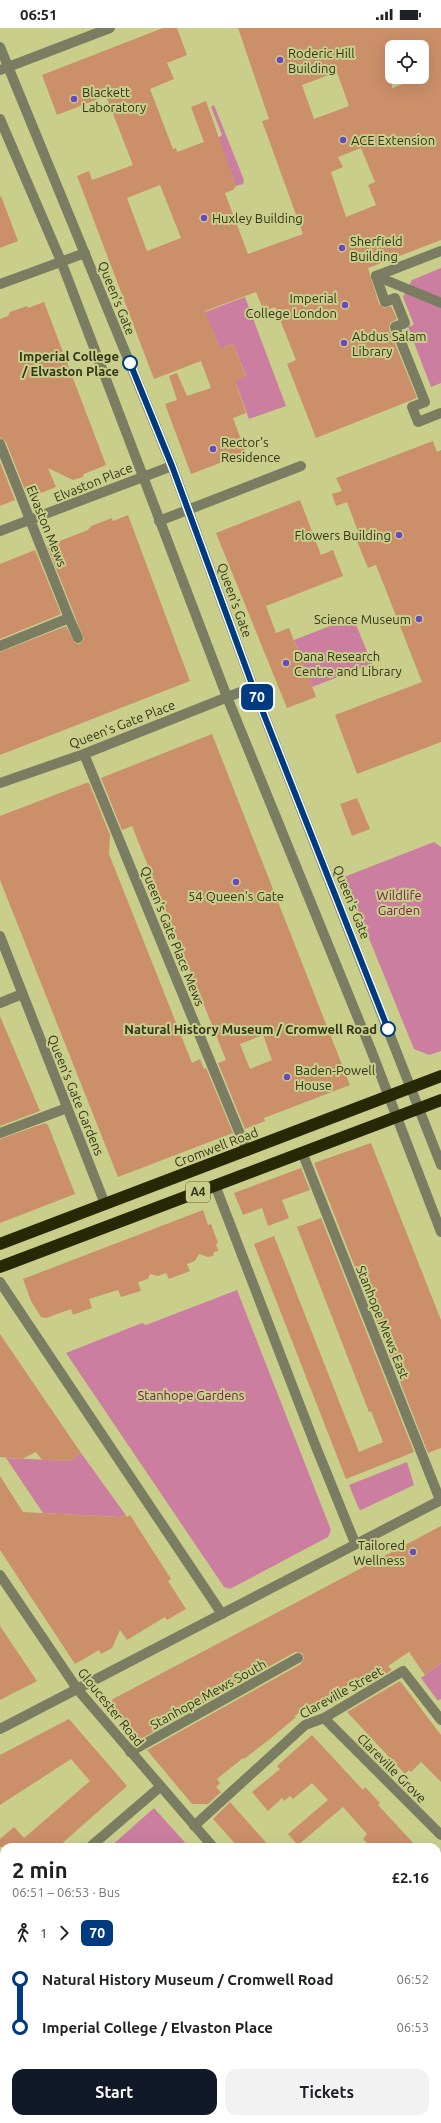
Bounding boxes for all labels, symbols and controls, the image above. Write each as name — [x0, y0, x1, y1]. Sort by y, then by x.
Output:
text: 06:51 — [20, 6, 58, 23]
map controls — [385, 40, 429, 84]
button: locate — [385, 40, 429, 84]
place label: Roderic Hill Building — [288, 46, 355, 75]
marker: Roderic Hill Building — [275, 55, 285, 65]
place label: Blackett Laboratory — [82, 85, 146, 114]
marker: Blackett Laboratory — [69, 94, 79, 104]
place label: ACE Extension — [351, 133, 435, 147]
marker: ACE Extension — [338, 135, 348, 145]
place label: Huxley Building — [212, 211, 303, 225]
marker: Huxley Building — [199, 213, 209, 223]
place label: Sherfield Building — [350, 234, 403, 263]
marker: Sherfield Building — [337, 243, 347, 253]
street label: Queen's Gate — [95, 259, 138, 337]
place label: Imperial College London — [246, 291, 338, 320]
marker: Imperial College London — [340, 300, 350, 310]
place label: Abdus Salam Library — [352, 329, 427, 358]
marker: Abdus Salam Library — [339, 338, 349, 348]
place label: Imperial College / Elvaston Place — [19, 349, 119, 378]
marker: Imperial College / Elvaston Place — [122, 355, 138, 371]
place label: Rector's Residence — [221, 435, 280, 464]
marker: Rector's Residence — [208, 444, 218, 454]
street label: Elvaston Place — [52, 460, 134, 504]
street label: Elvaston Mews — [24, 483, 70, 569]
place label: Flowers Building — [294, 528, 391, 542]
marker: Flowers Building — [394, 530, 404, 540]
street label: Queen's Gate — [214, 561, 255, 640]
place label: Science Museum — [314, 612, 411, 626]
marker: Science Museum — [414, 614, 424, 624]
place label: Dana Research Centre and Library — [294, 649, 402, 678]
marker: Dana Research Centre and Library — [281, 658, 291, 668]
line badge: 70 — [239, 684, 275, 710]
text: 70 — [249, 689, 265, 705]
street label: Queen's Gate Place — [67, 697, 177, 752]
street label: Queen's Gate — [330, 863, 373, 941]
street label: Queen's Gate Place Mews — [138, 864, 208, 1009]
marker: 54 Queen's Gate — [231, 877, 241, 887]
park label: Wildlife Garden — [376, 888, 422, 917]
place label: 54 Queen's Gate — [188, 889, 284, 904]
marker: Natural History Museum / Cromwell Road — [380, 1021, 396, 1037]
place label: Natural History Museum / Cromwell Road — [124, 1022, 377, 1036]
street label: Queen's Gate Gardens — [44, 1032, 107, 1158]
place label: Baden-Powell House — [295, 1063, 376, 1092]
marker: Baden-Powell House — [282, 1072, 292, 1082]
street label: Cromwell Road — [172, 1125, 260, 1169]
road number: A4 — [186, 1182, 210, 1202]
street label: Stanhope Mews East — [354, 1263, 412, 1381]
park label: Stanhope Gardens — [138, 1388, 245, 1402]
place label: Tailored Wellness — [353, 1538, 405, 1567]
marker: Tailored Wellness — [408, 1547, 418, 1557]
street label: Stanhope Mews South — [148, 1656, 268, 1732]
street label: Clareville Street — [297, 1663, 385, 1721]
street label: Gloucester Road — [75, 1665, 147, 1749]
street label: Clareville Grove — [355, 1731, 429, 1805]
text: 2 min — [12, 1857, 68, 1882]
text: £2.16 — [391, 1869, 429, 1886]
text: 06:51 – 06:53 · Bus — [12, 1885, 120, 1899]
icon: walk — [12, 1922, 34, 1944]
icon: forward — [53, 1922, 75, 1944]
text: 70 — [89, 1925, 105, 1941]
text: 1 — [40, 1926, 47, 1940]
text: Natural History Museum / Cromwell Road — [42, 1971, 334, 1988]
text: 06:52 — [396, 1972, 429, 1986]
text: Imperial College / Elvaston Place — [42, 2019, 273, 2036]
text: 06:53 — [396, 2020, 429, 2034]
button: Start — [12, 2069, 217, 2115]
button: Tickets — [225, 2069, 429, 2115]

